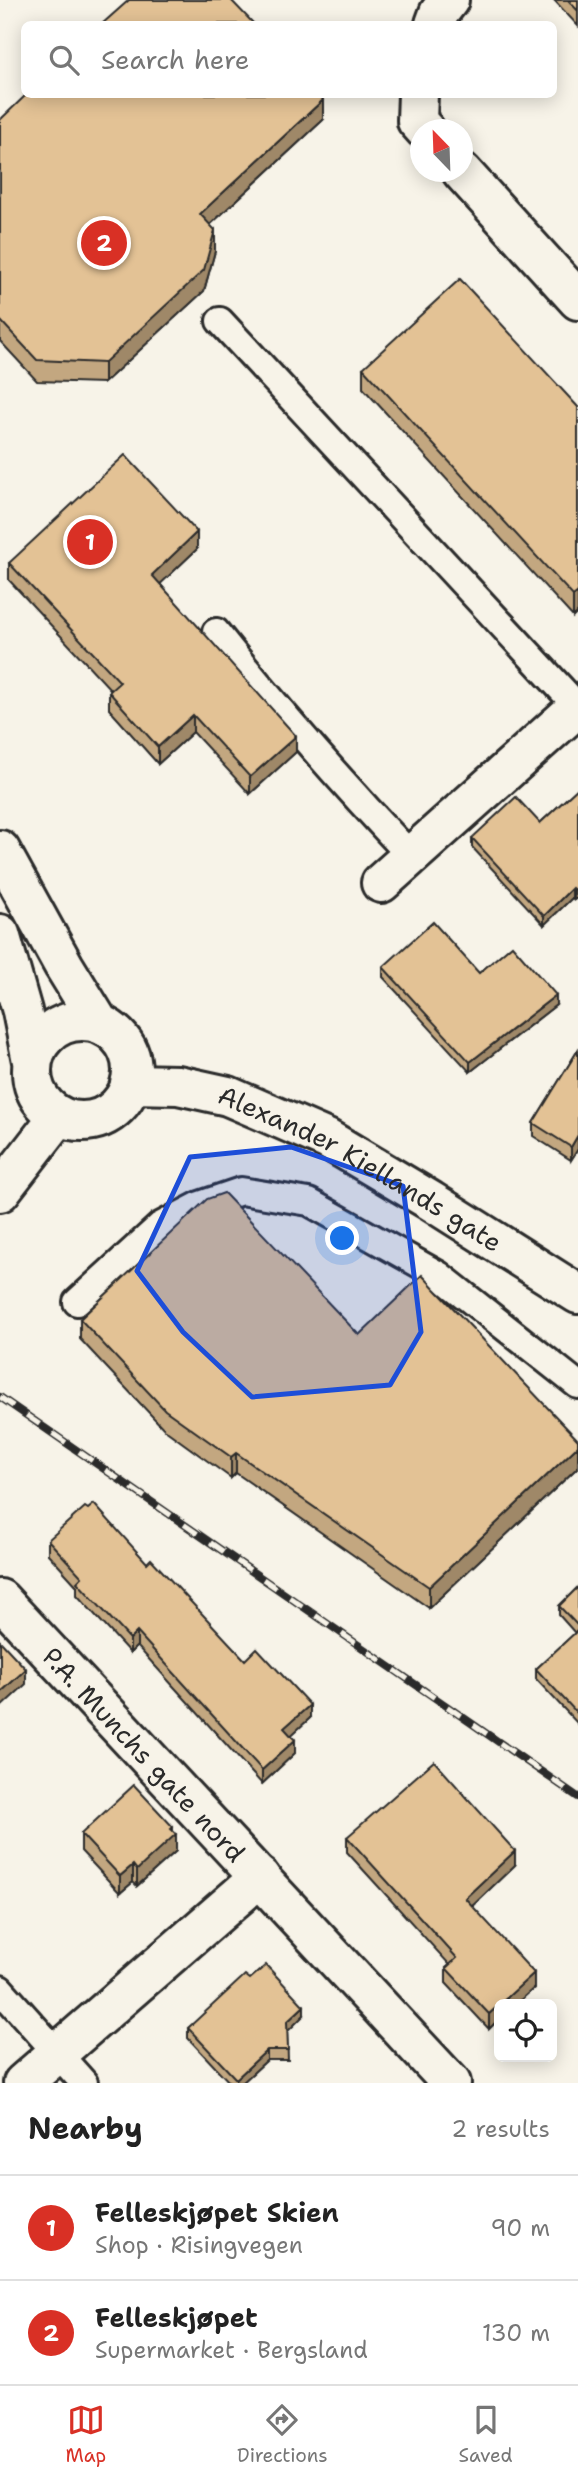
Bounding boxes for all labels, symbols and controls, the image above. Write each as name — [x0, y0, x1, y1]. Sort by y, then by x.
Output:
search box — [21, 21, 557, 98]
icon: search — [45, 41, 83, 79]
text: Search here — [101, 42, 250, 77]
north arrow — [410, 119, 473, 182]
pin: 2 — [81, 217, 127, 269]
pin: 1 — [67, 516, 113, 568]
street label: Alexander Kiellands gate — [213, 1076, 509, 1259]
your location — [325, 1221, 359, 1255]
street label: P.A. Munchs gate nord — [36, 1639, 254, 1869]
map controls — [494, 1999, 557, 2062]
button: locate — [494, 1999, 557, 2062]
text: Nearby — [28, 2108, 143, 2149]
text: 2 results — [451, 2114, 550, 2144]
text: Felleskjøpet Skien — [95, 2195, 339, 2230]
text: 1 — [46, 2213, 56, 2243]
text: 90 m — [490, 2213, 550, 2243]
text: Shop · Risingvegen — [95, 2230, 303, 2260]
text: Felleskjøpet — [95, 2300, 258, 2335]
text: 2 — [43, 2318, 59, 2348]
text: 130 m — [482, 2318, 550, 2348]
text: Supermarket · Bergsland — [95, 2335, 368, 2365]
tab: Map — [65, 2401, 106, 2468]
tab: Directions — [237, 2401, 328, 2468]
tab: Saved — [459, 2401, 513, 2468]

